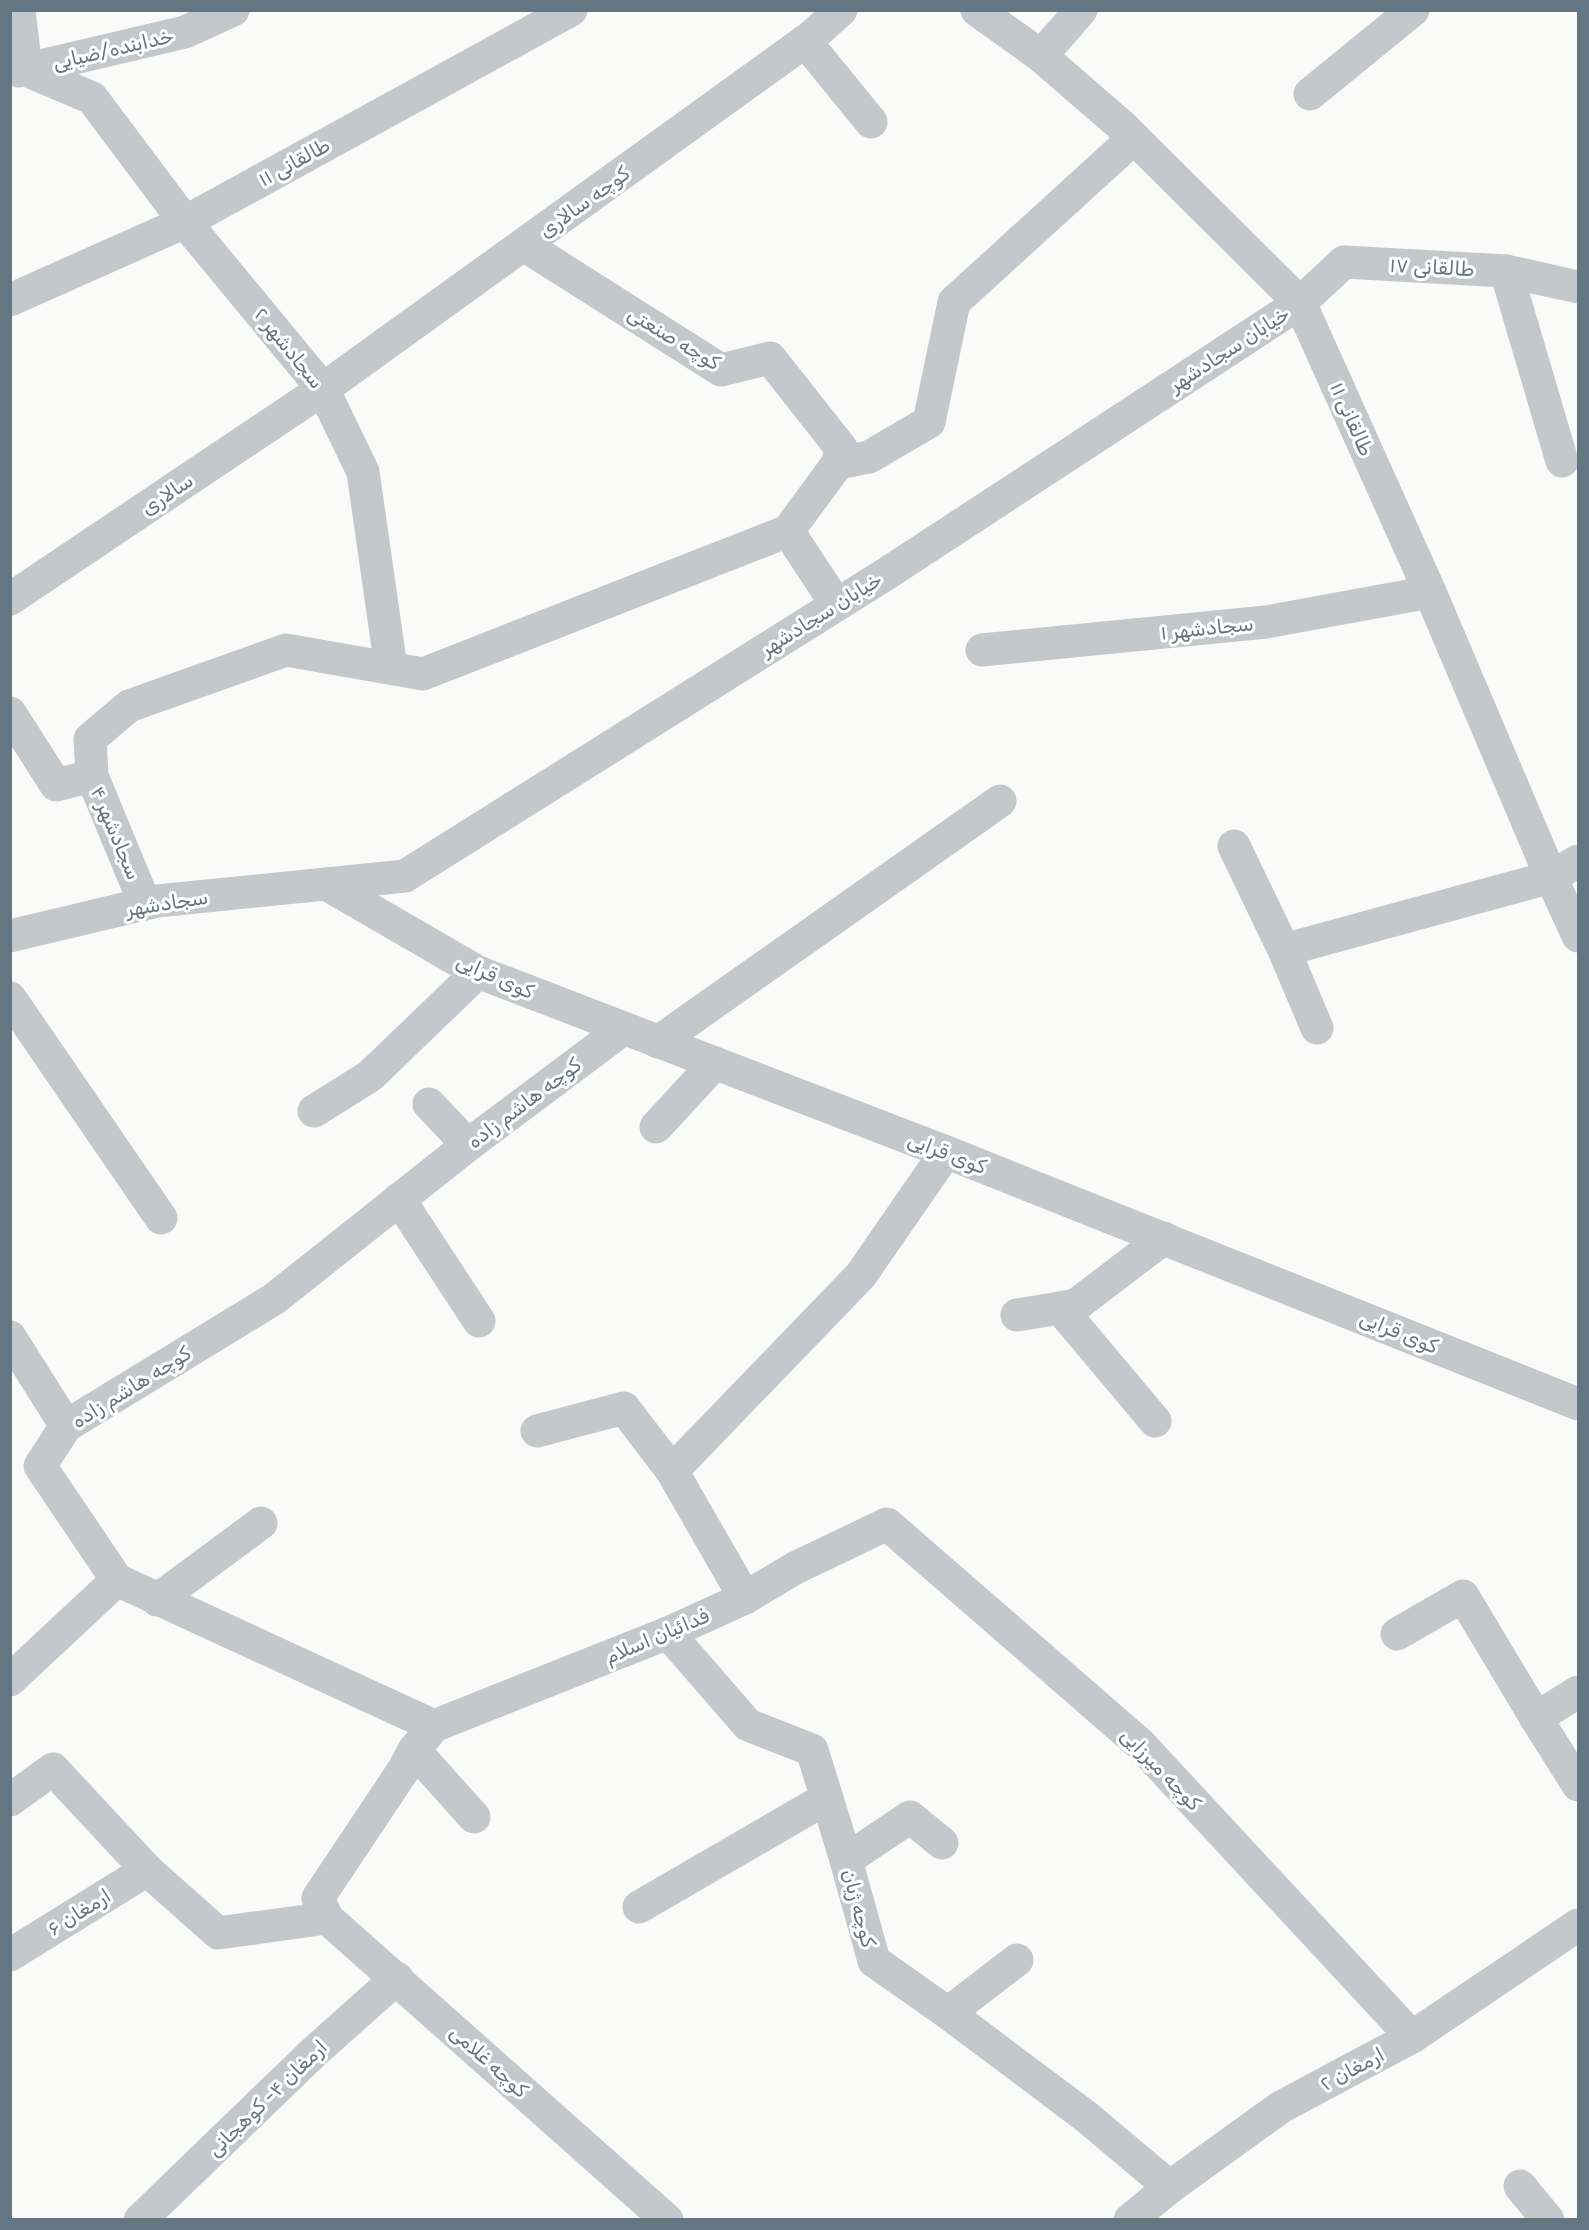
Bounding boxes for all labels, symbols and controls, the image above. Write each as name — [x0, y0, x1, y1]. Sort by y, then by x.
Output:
street label: خدابنده/ضیایی — [50, 23, 176, 75]
street label: طالقانی ۱۱ — [254, 133, 334, 191]
street label: کوچه سالاری — [534, 161, 634, 243]
street label: طالقانی ۱۷ — [1389, 253, 1475, 281]
street label: کوچه صنعتی — [623, 301, 725, 375]
street label: خیابان سجادشهر — [1163, 301, 1294, 397]
street label: سجادشهر ۲ — [249, 303, 329, 393]
street label: طالقانی ۱۱ — [1325, 378, 1379, 460]
street label: سالاری — [136, 468, 198, 520]
street label: خیابان سجادشهر — [755, 567, 886, 661]
street label: سجادشهر ۱ — [1159, 611, 1255, 645]
street label: سجادشهر ۴ — [86, 783, 146, 883]
street label: سجادشهر — [123, 885, 210, 921]
street label: کوی قرایی — [453, 948, 537, 1004]
street label: کوچه هاشم زاده — [463, 1053, 586, 1154]
street label: کوی قرایی — [904, 1127, 990, 1179]
street label: کوی قرایی — [1356, 1305, 1442, 1359]
street label: کوچه هاشم زاده — [67, 1341, 195, 1434]
street label: فدائیان اسلام — [601, 1603, 714, 1671]
street label: کوچه میرزایی — [1116, 1723, 1206, 1815]
street label: کوچه ژیان — [837, 1866, 881, 1950]
street label: ارمغان ۶ — [43, 1883, 115, 1941]
street label: کوچه غلامی — [445, 2020, 533, 2102]
street label: ارمغان ۴- کوهجانی — [202, 2035, 332, 2161]
street label: ارمغان ۲ — [1316, 2042, 1388, 2096]

